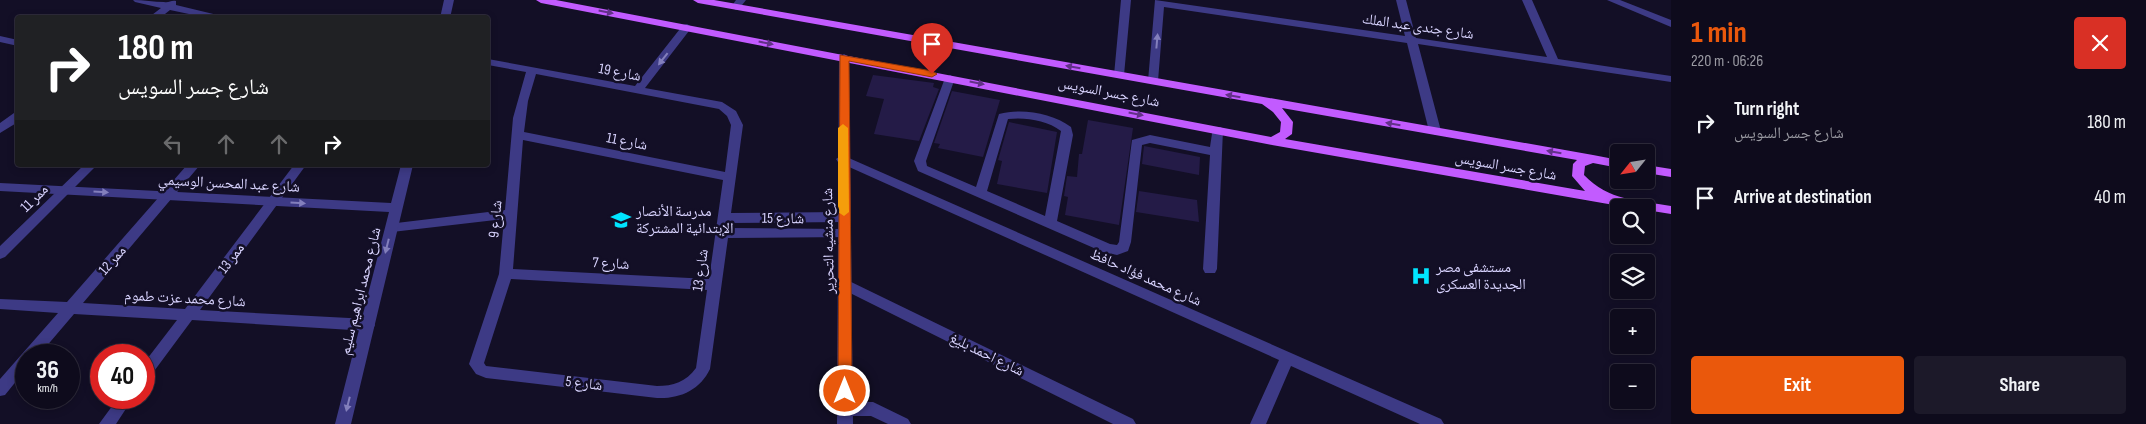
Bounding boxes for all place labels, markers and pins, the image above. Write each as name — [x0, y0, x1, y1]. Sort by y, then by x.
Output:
pin — [911, 23, 953, 74]
place label: مدرسة الأنصار الإبتدائية المشتركة — [635, 202, 734, 238]
school or university icon: مدرسة الأنصار الإبتدائية المشتركة — [610, 209, 632, 231]
place label: مستشفى مصر الجديدة العسكرى — [1435, 258, 1526, 294]
hospital icon: مستشفى مصر الجديدة العسكرى — [1410, 265, 1432, 287]

